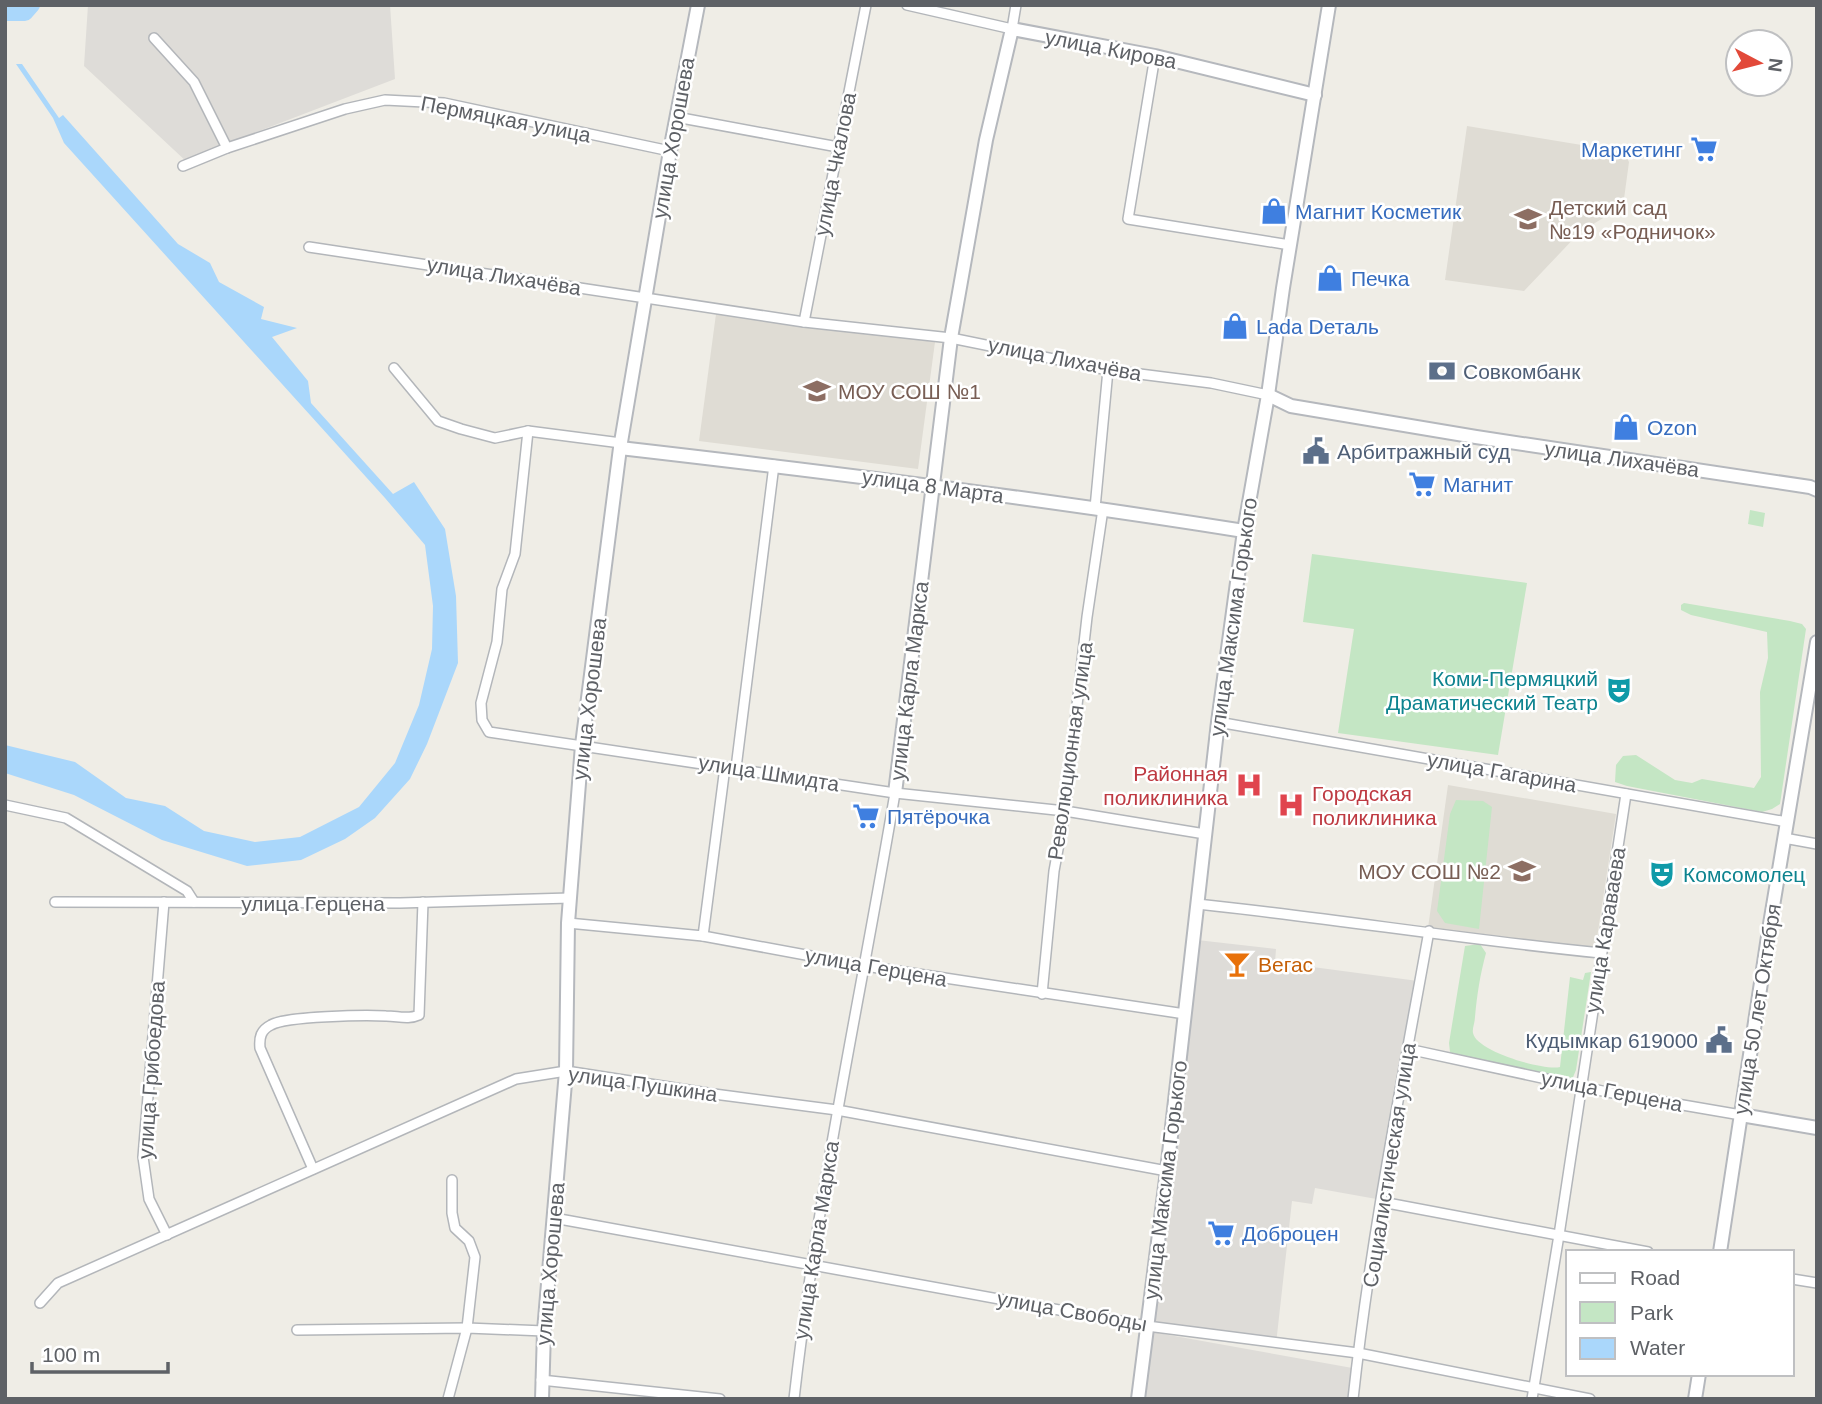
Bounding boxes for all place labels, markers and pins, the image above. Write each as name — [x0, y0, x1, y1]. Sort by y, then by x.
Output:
supermarket icon: Маркетинг — [1689, 134, 1719, 164]
place label: Маркетинг — [1581, 138, 1683, 161]
shop icon: Магнит Косметик — [1259, 196, 1289, 226]
place label: Детский сад №19 «Родничок» — [1549, 196, 1716, 243]
place label: Магнит Косметик — [1295, 200, 1462, 223]
school or university icon: Детский сад №19 «Родничок» — [1513, 204, 1543, 234]
shop icon: Печка — [1315, 263, 1345, 293]
place label: Печка — [1351, 267, 1410, 290]
shop icon: Lada Dеталь — [1220, 311, 1250, 341]
place label: Lada Dеталь — [1256, 315, 1379, 338]
bank icon: Совкомбанк — [1427, 356, 1457, 386]
place label: Совкомбанк — [1463, 360, 1581, 383]
school or university icon: МОУ СОШ №1 — [802, 376, 832, 406]
place label: МОУ СОШ №1 — [838, 380, 981, 403]
shop icon: Ozon — [1611, 412, 1641, 442]
place label: Ozon — [1647, 416, 1697, 439]
public building icon: Арбитражный суд — [1301, 436, 1331, 466]
place label: Арбитражный суд — [1337, 440, 1510, 463]
supermarket icon: Магнит — [1407, 469, 1437, 499]
place label: Магнит — [1443, 473, 1513, 496]
place label: Коми-Пермяцкий Драматический Театр — [1386, 667, 1598, 714]
theatre icon: Коми-Пермяцкий Драматический Театр — [1604, 675, 1634, 705]
place label: Районная поликлиника — [1103, 762, 1228, 809]
hospital icon: Районная поликлиника — [1234, 770, 1264, 800]
place label: Городская поликлиника — [1312, 782, 1437, 829]
hospital icon: Городская поликлиника — [1276, 790, 1306, 820]
supermarket icon: Пятёрочка — [851, 801, 881, 831]
place label: Пятёрочка — [887, 805, 990, 828]
school or university icon: МОУ СОШ №2 — [1507, 856, 1537, 886]
theatre icon: Комсомолец — [1647, 859, 1677, 889]
place label: МОУ СОШ №2 — [1358, 860, 1501, 883]
place label: Комсомолец — [1683, 863, 1805, 886]
bar icon: Вегас — [1222, 949, 1252, 979]
place label: Вегас — [1258, 953, 1313, 976]
public building icon: Кудымкар 619000 — [1704, 1025, 1734, 1055]
place label: Кудымкар 619000 — [1525, 1029, 1698, 1052]
supermarket icon: Доброцен — [1206, 1218, 1236, 1248]
place label: Доброцен — [1242, 1222, 1339, 1245]

